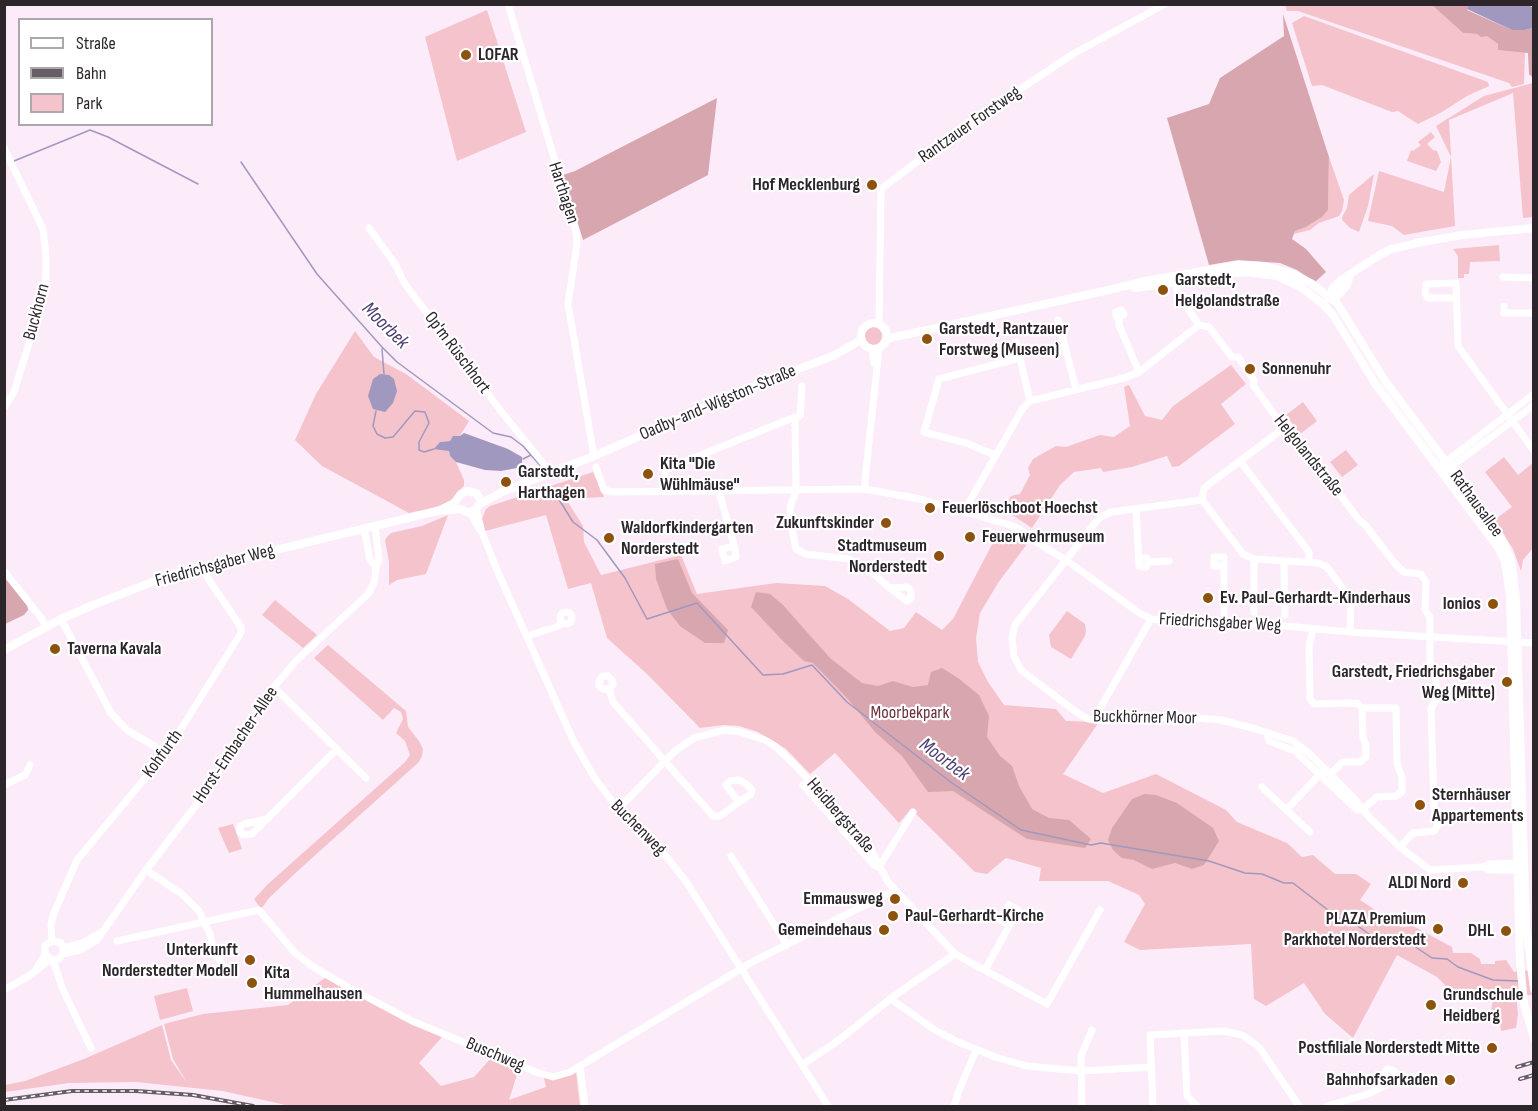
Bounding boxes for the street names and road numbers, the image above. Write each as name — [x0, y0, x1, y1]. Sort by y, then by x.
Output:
street label: Rantzauer Forstweg — [915, 82, 1025, 168]
street label: Harthagen — [543, 159, 583, 227]
street label: Buckhorn — [19, 281, 55, 343]
street label: Op'm Rüschhort — [419, 308, 495, 398]
street label: Oadby-and-Wigston-Straße — [637, 360, 799, 446]
street label: Helgolandstraße — [1269, 411, 1347, 501]
street label: Rathausallee — [1445, 466, 1507, 542]
street label: Friedrichsgaber Weg — [153, 540, 277, 592]
street label: Friedrichsgaber Weg — [1158, 609, 1282, 637]
street label: Horst-Embacher-Allee — [189, 683, 283, 807]
street label: Buckhörner Moor — [1093, 706, 1197, 730]
street label: Kohfurth — [138, 726, 188, 782]
street label: Heidbergstraße — [802, 774, 878, 858]
street label: Buchenweg — [606, 796, 670, 860]
street label: Buschweg — [463, 1033, 527, 1077]

